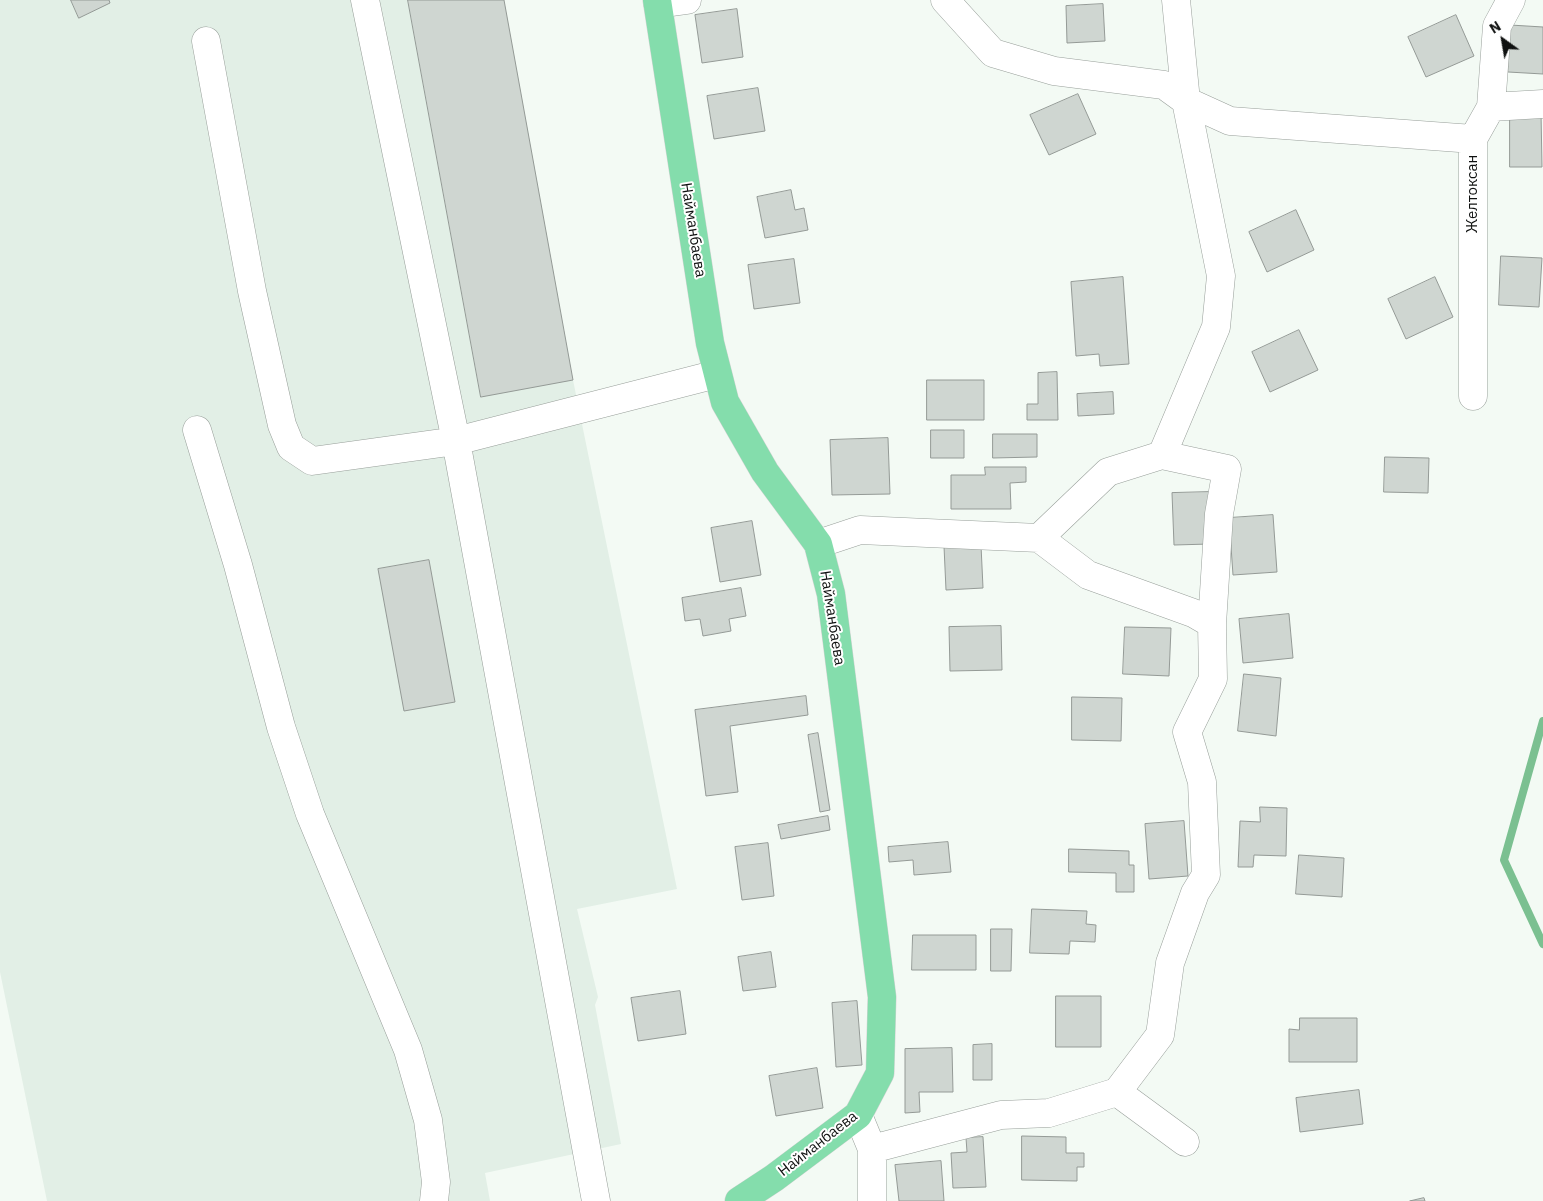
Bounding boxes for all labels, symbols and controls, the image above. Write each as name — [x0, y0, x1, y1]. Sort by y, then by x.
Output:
north arrow — [1478, 15, 1528, 65]
text: N — [1486, 17, 1504, 38]
street label: Желтоксан — [1464, 155, 1482, 233]
street label: Найманбаева — [677, 181, 709, 279]
street label: Найманбаева — [816, 569, 848, 667]
street label: Найманбаева — [775, 1107, 861, 1181]

